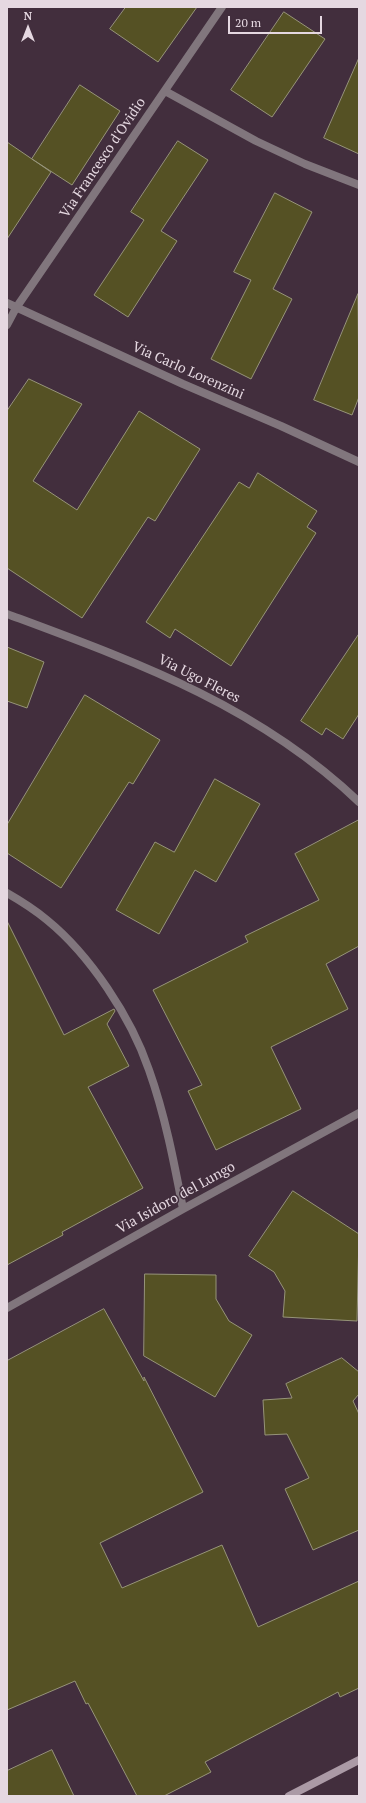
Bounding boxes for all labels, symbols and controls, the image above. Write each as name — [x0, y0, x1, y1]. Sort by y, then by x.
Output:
north arrow — [8, 8, 48, 48]
scale bar — [230, 8, 324, 34]
text: N — [24, 9, 32, 23]
text: 20 m — [235, 15, 261, 30]
street label: Via Francesco d'Ovidio — [57, 95, 149, 221]
street label: Via Carlo Lorenzini — [129, 339, 247, 403]
street label: Via Ugo Fleres — [155, 651, 243, 707]
street label: Via Isidoro del Lungo — [114, 1158, 238, 1238]

